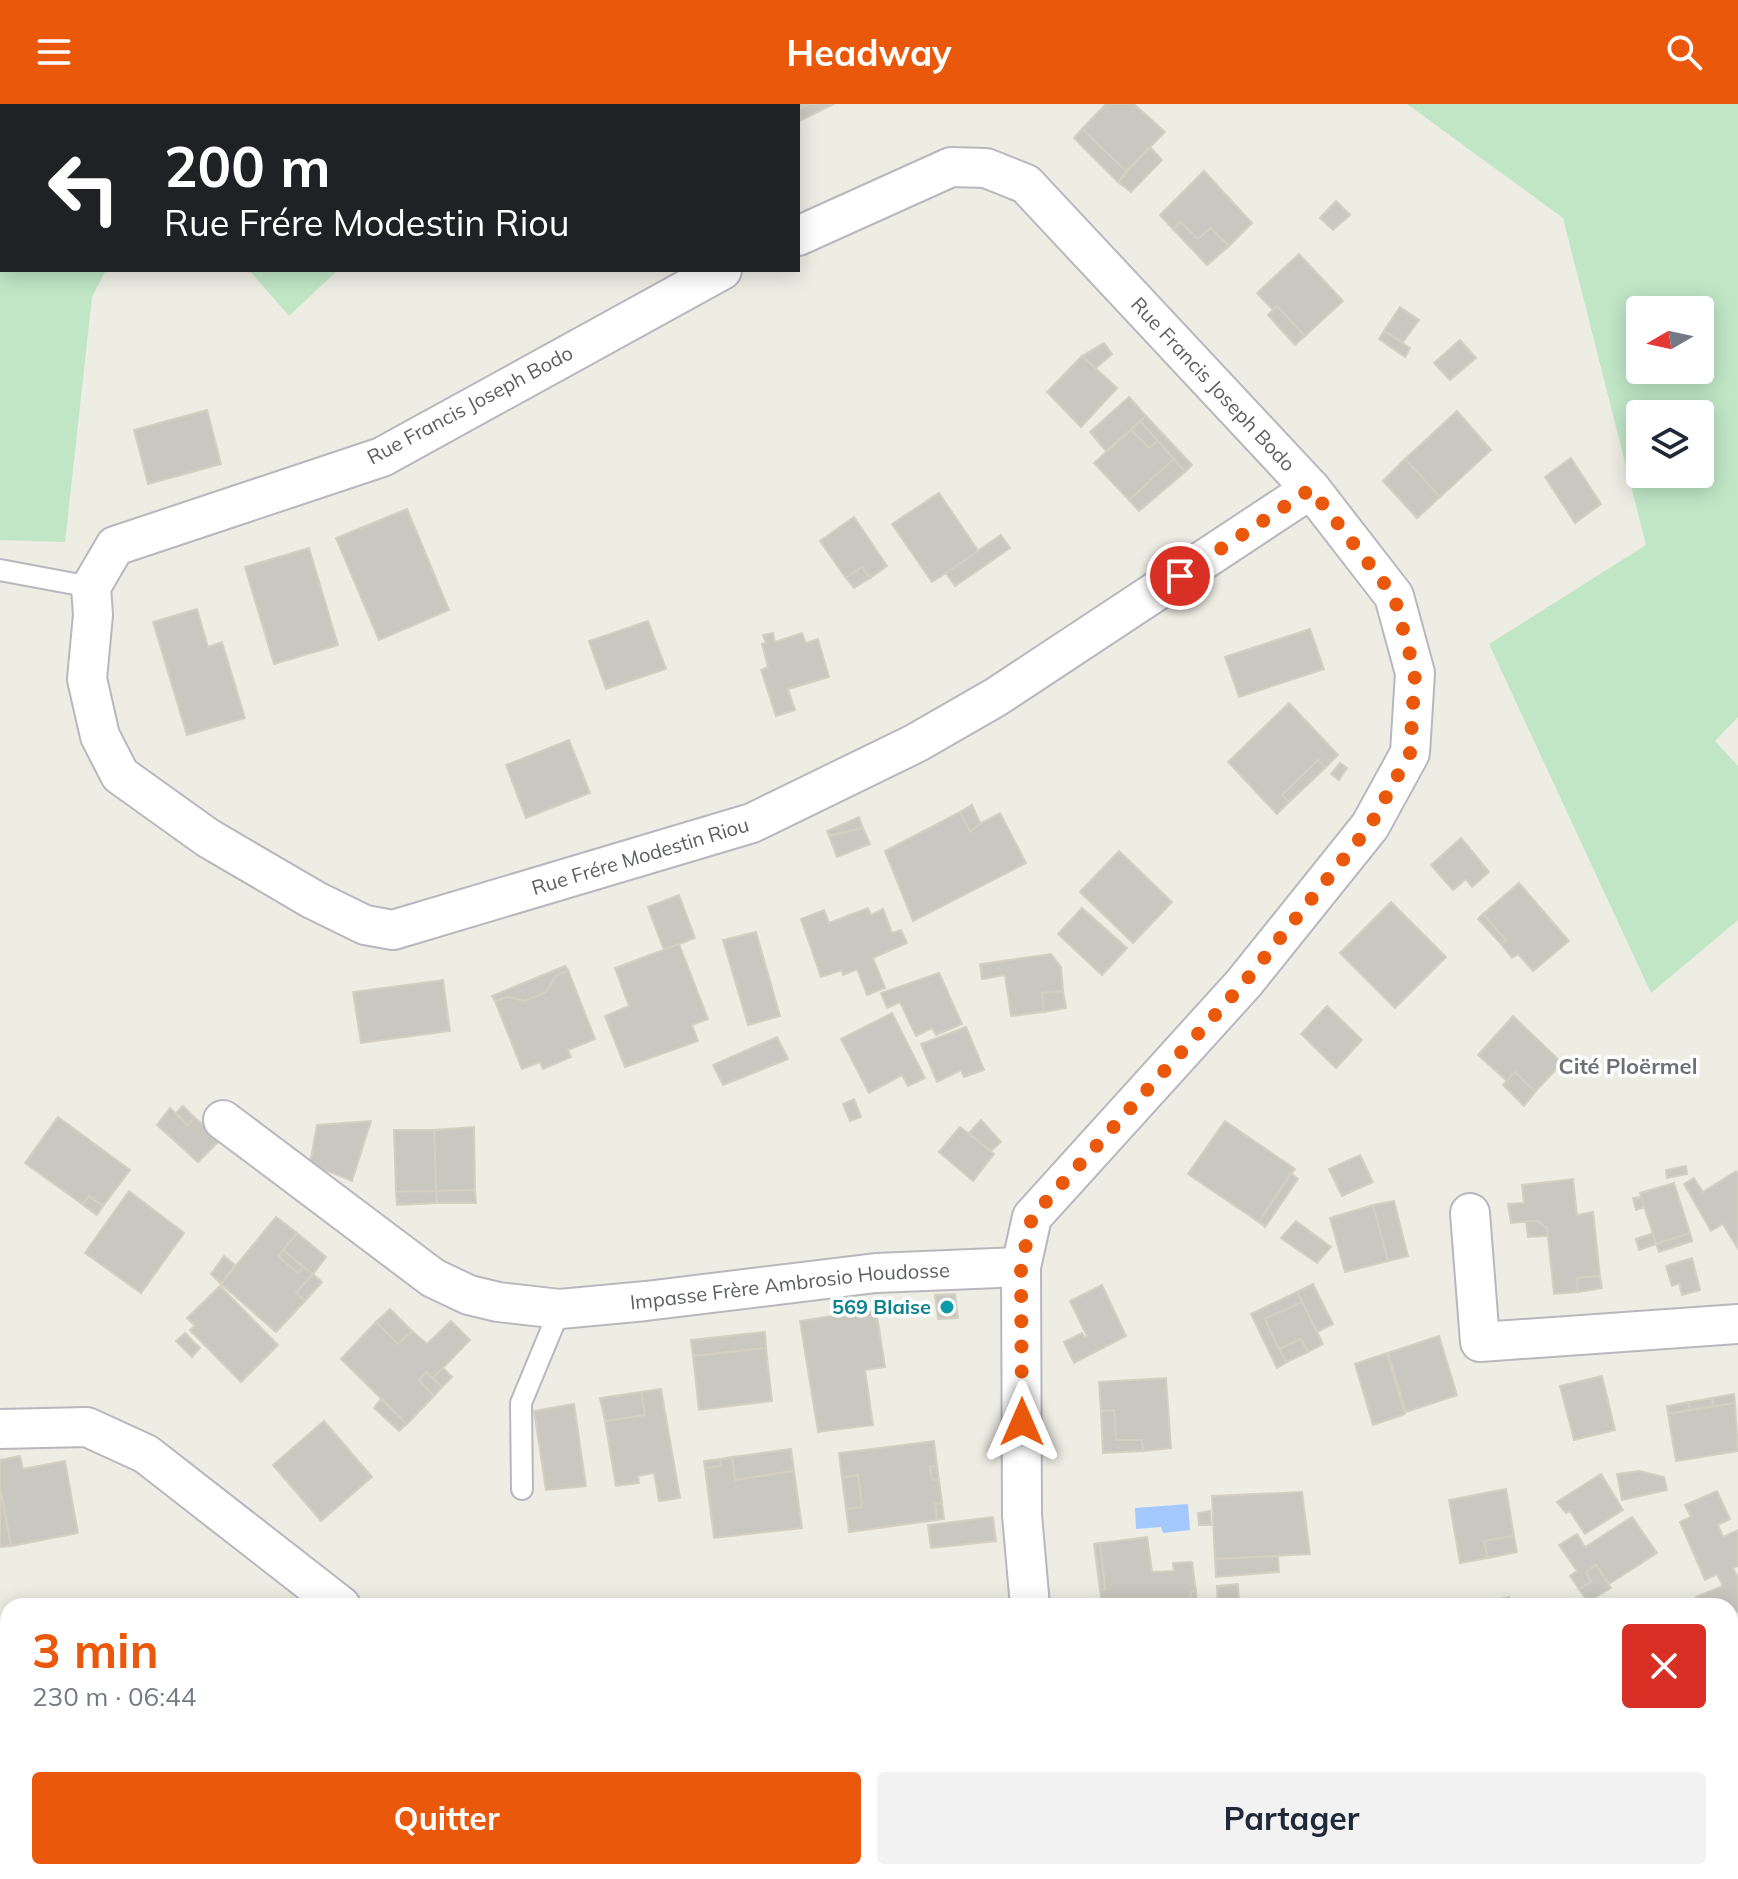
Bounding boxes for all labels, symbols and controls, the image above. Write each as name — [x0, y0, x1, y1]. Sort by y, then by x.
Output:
icon: menu — [32, 30, 76, 74]
text: Headway — [786, 30, 952, 75]
icon: search — [1662, 30, 1706, 74]
text: 200 m — [164, 131, 331, 201]
icon: left — [32, 136, 136, 240]
text: Rue Frére Modestin Riou — [164, 200, 570, 245]
street label: Rue Francis Joseph Bodo — [1126, 292, 1301, 476]
north arrow — [1626, 296, 1714, 384]
map controls — [1626, 296, 1714, 488]
street label: Rue Francis Joseph Bodo — [363, 340, 577, 469]
button: layers — [1626, 400, 1714, 488]
pin — [1146, 542, 1214, 610]
icon: arrive — [1158, 554, 1202, 598]
street label: Rue Frére Modestin Riou — [529, 812, 752, 900]
district label: Cité Ploërmel — [1559, 1052, 1697, 1080]
street label: Impasse Frère Ambrosio Houdosse — [629, 1257, 950, 1314]
place label: 569 Blaise — [832, 1294, 931, 1319]
marker: 569 Blaise — [938, 1298, 956, 1316]
position arrow — [980, 1380, 1064, 1464]
text: 3 min — [32, 1620, 159, 1680]
button: close — [1622, 1624, 1706, 1708]
text: 230 m · 06:44 — [32, 1680, 196, 1713]
button: Quitter — [32, 1772, 861, 1864]
button: Partager — [877, 1772, 1706, 1864]

